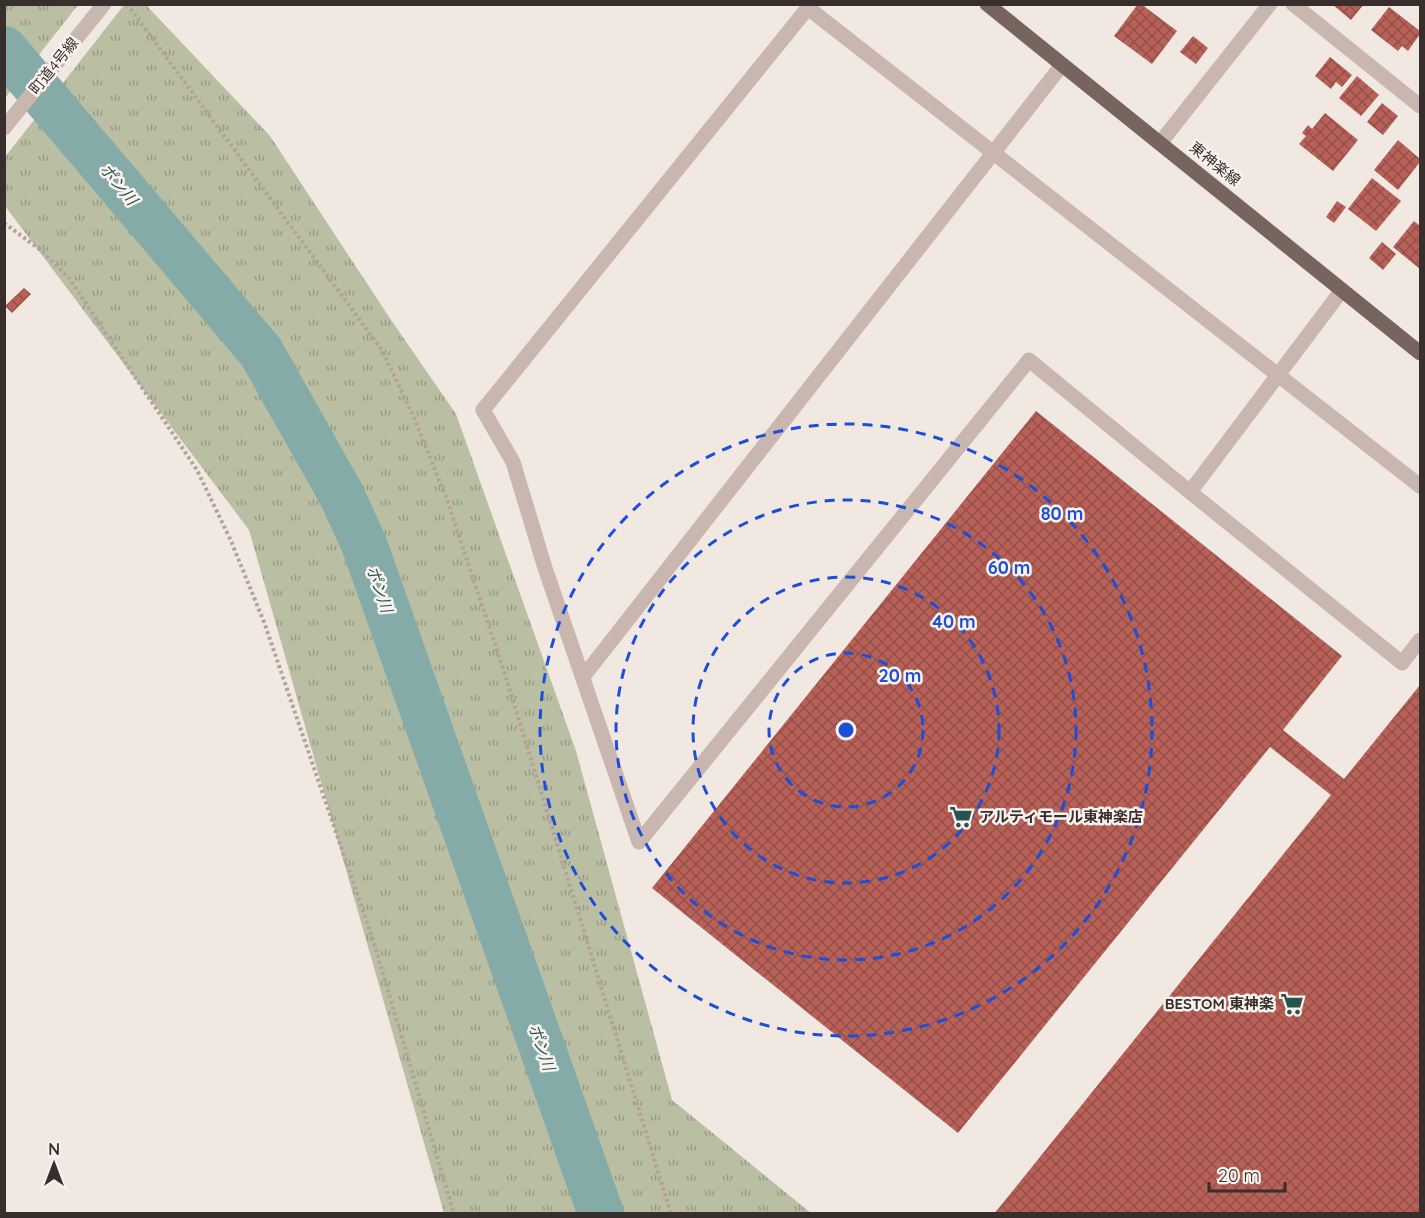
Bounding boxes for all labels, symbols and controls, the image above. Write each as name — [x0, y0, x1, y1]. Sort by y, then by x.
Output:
street label: 町道4号線 — [25, 33, 82, 98]
street label: 東神楽線 — [1186, 137, 1245, 190]
water label: ポン川 — [96, 159, 143, 210]
text: 80 m — [1041, 502, 1083, 525]
text: 60 m — [988, 556, 1030, 579]
water label: ポン川 — [363, 563, 398, 617]
text: 40 m — [932, 610, 976, 633]
text: 20 m — [879, 664, 921, 687]
centre of rings — [836, 720, 856, 740]
supermarket icon: アルティモール東神楽店 — [948, 804, 974, 830]
place label: アルティモール東神楽店 — [979, 807, 1143, 826]
supermarket icon: BESTOM 東神楽 — [1279, 991, 1305, 1017]
place label: BESTOM 東神楽 — [1165, 994, 1274, 1013]
water label: ポン川 — [525, 1021, 560, 1075]
north arrow — [24, 1134, 84, 1194]
text: N — [48, 1139, 60, 1159]
scale bar — [1209, 1155, 1286, 1193]
text: 20 m — [1218, 1164, 1260, 1187]

